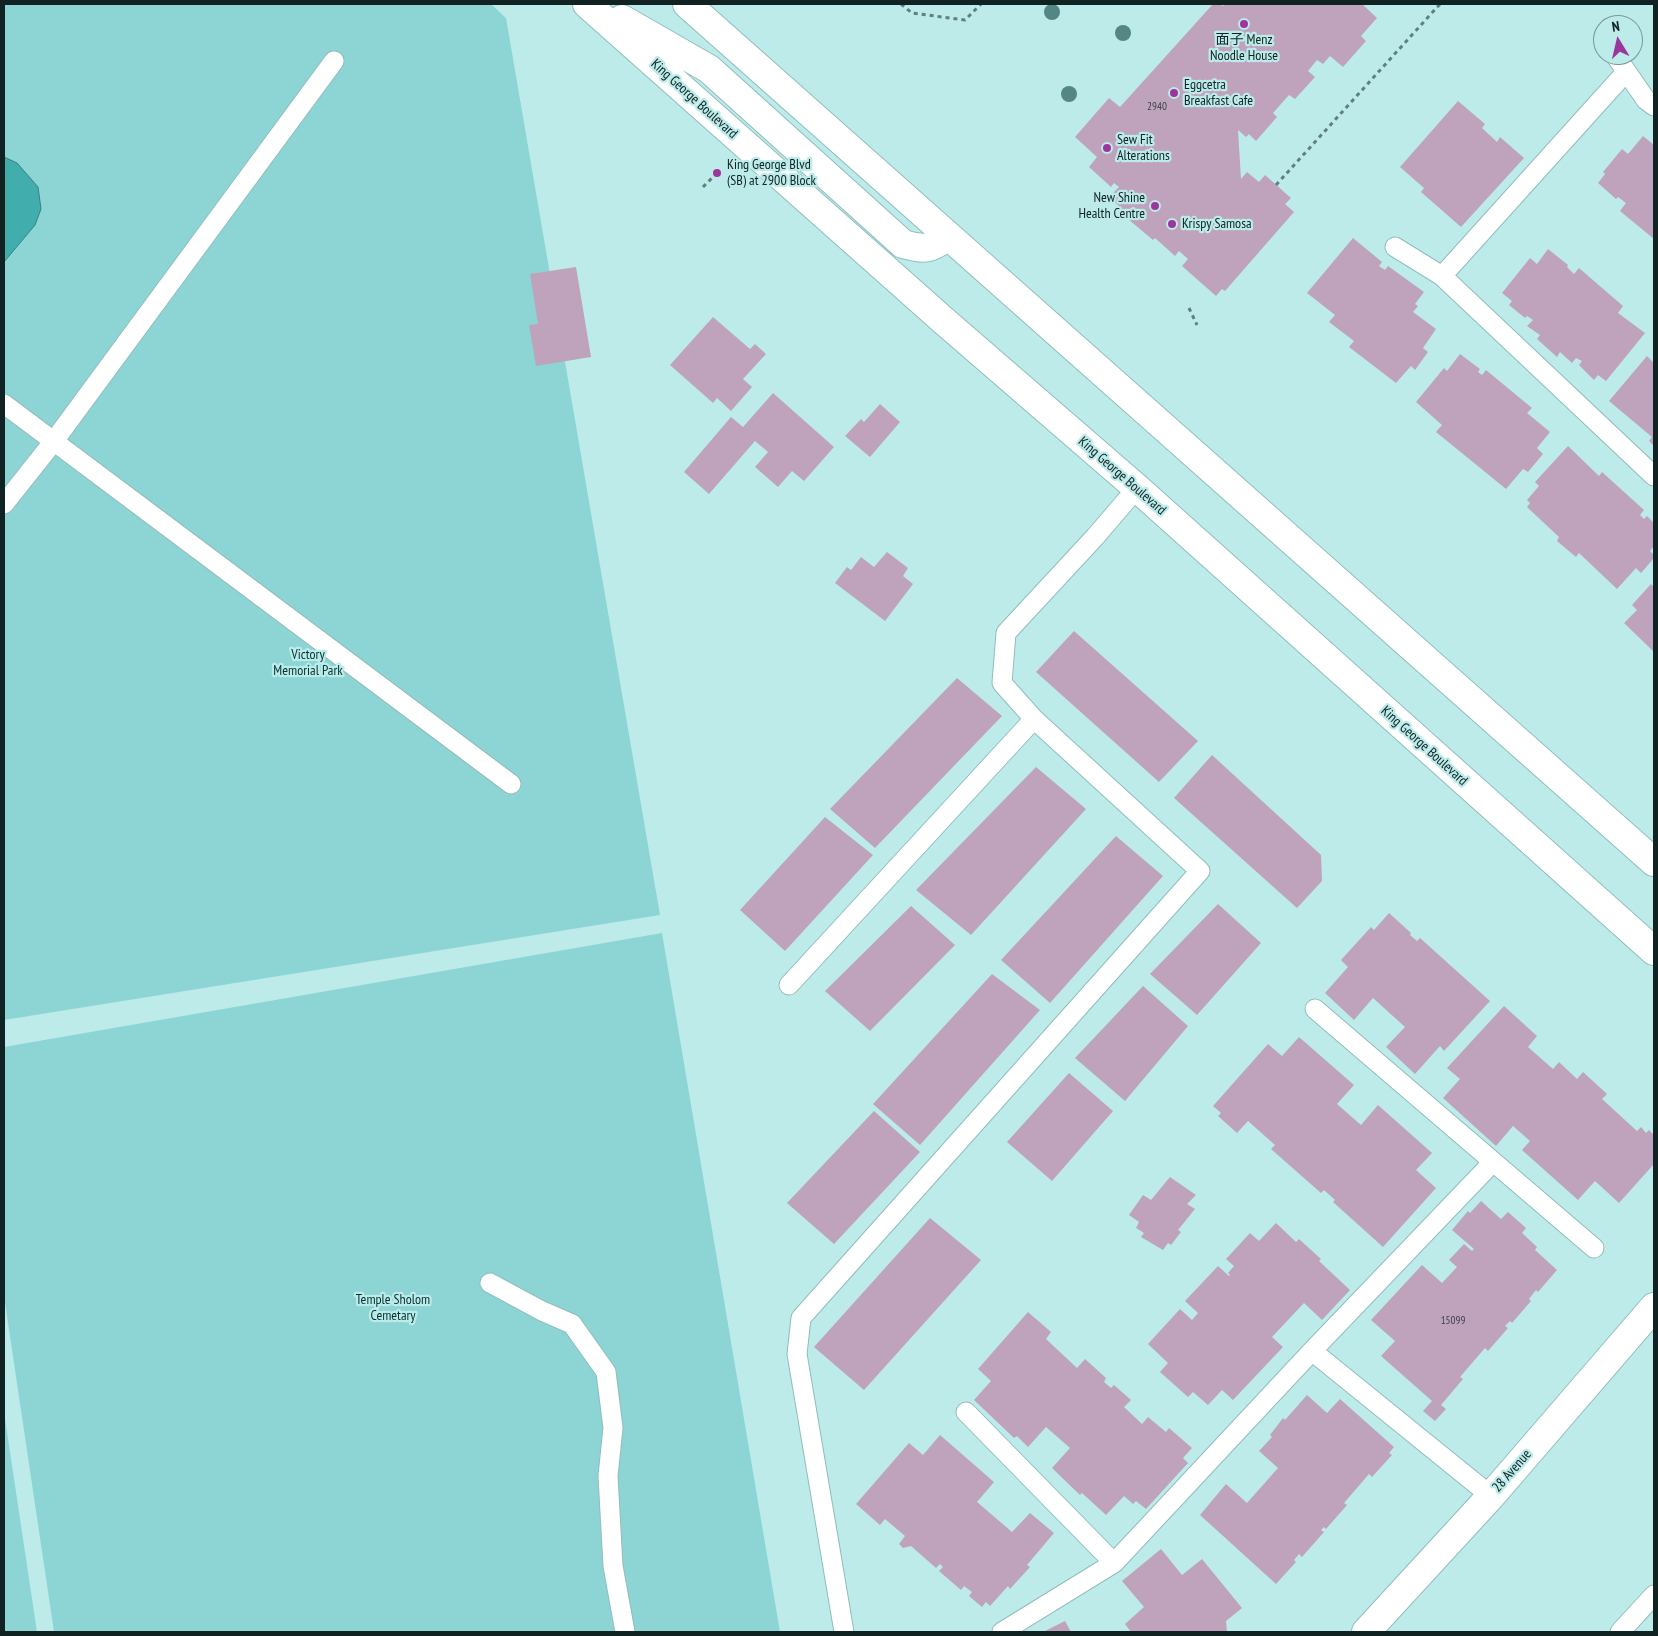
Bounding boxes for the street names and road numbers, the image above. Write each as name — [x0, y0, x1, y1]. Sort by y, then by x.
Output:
street label: King George Boulevard — [647, 56, 741, 142]
street label: King George Boulevard — [1075, 433, 1169, 519]
street label: King George Boulevard — [1377, 703, 1471, 789]
street label: 28 Avenue — [1489, 1446, 1535, 1496]

